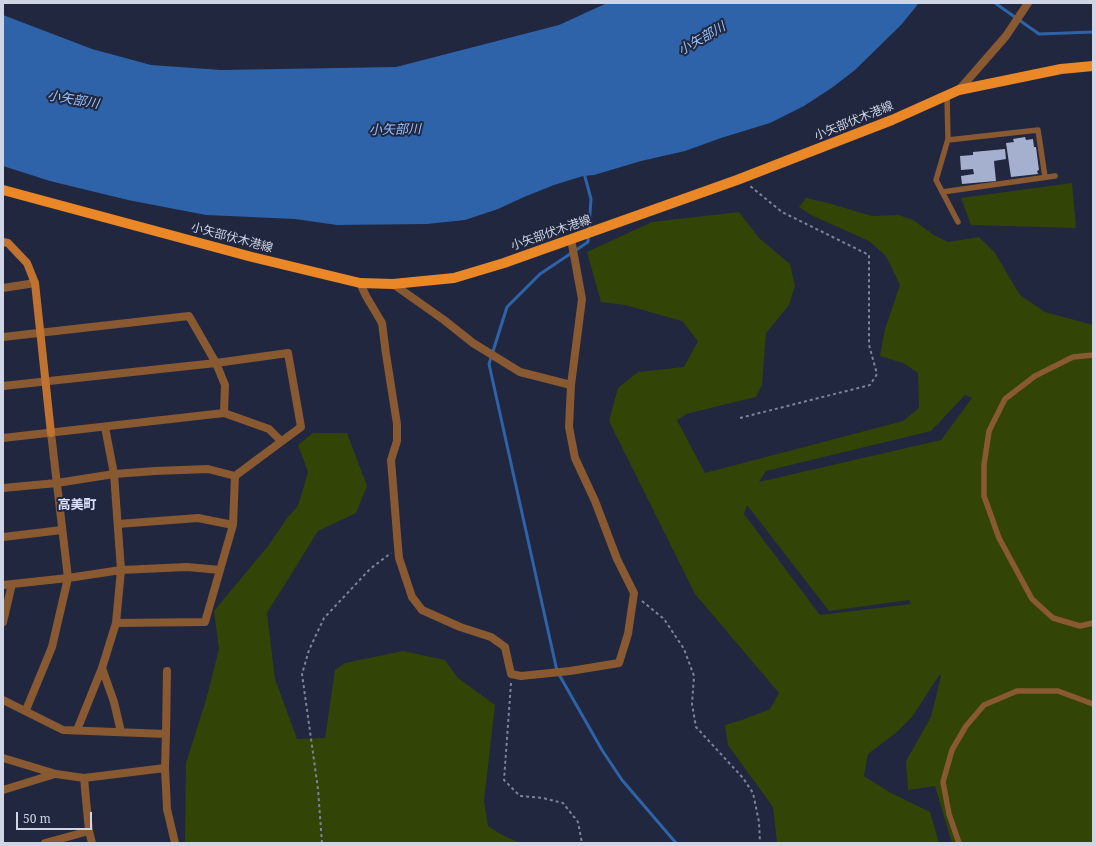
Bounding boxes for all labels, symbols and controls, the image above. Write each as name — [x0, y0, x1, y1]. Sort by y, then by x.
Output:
water label: 小矢部川 — [676, 19, 728, 59]
water label: 小矢部川 — [46, 88, 100, 112]
street label: 小矢部伏木港線 — [812, 99, 896, 143]
water label: 小矢部川 — [369, 122, 421, 138]
street label: 小矢部伏木港線 — [509, 213, 593, 253]
street label: 小矢部伏木港線 — [190, 220, 274, 256]
district label: 高美町 — [58, 497, 96, 513]
scale bar — [18, 804, 94, 830]
text: 50 m — [23, 810, 51, 827]

